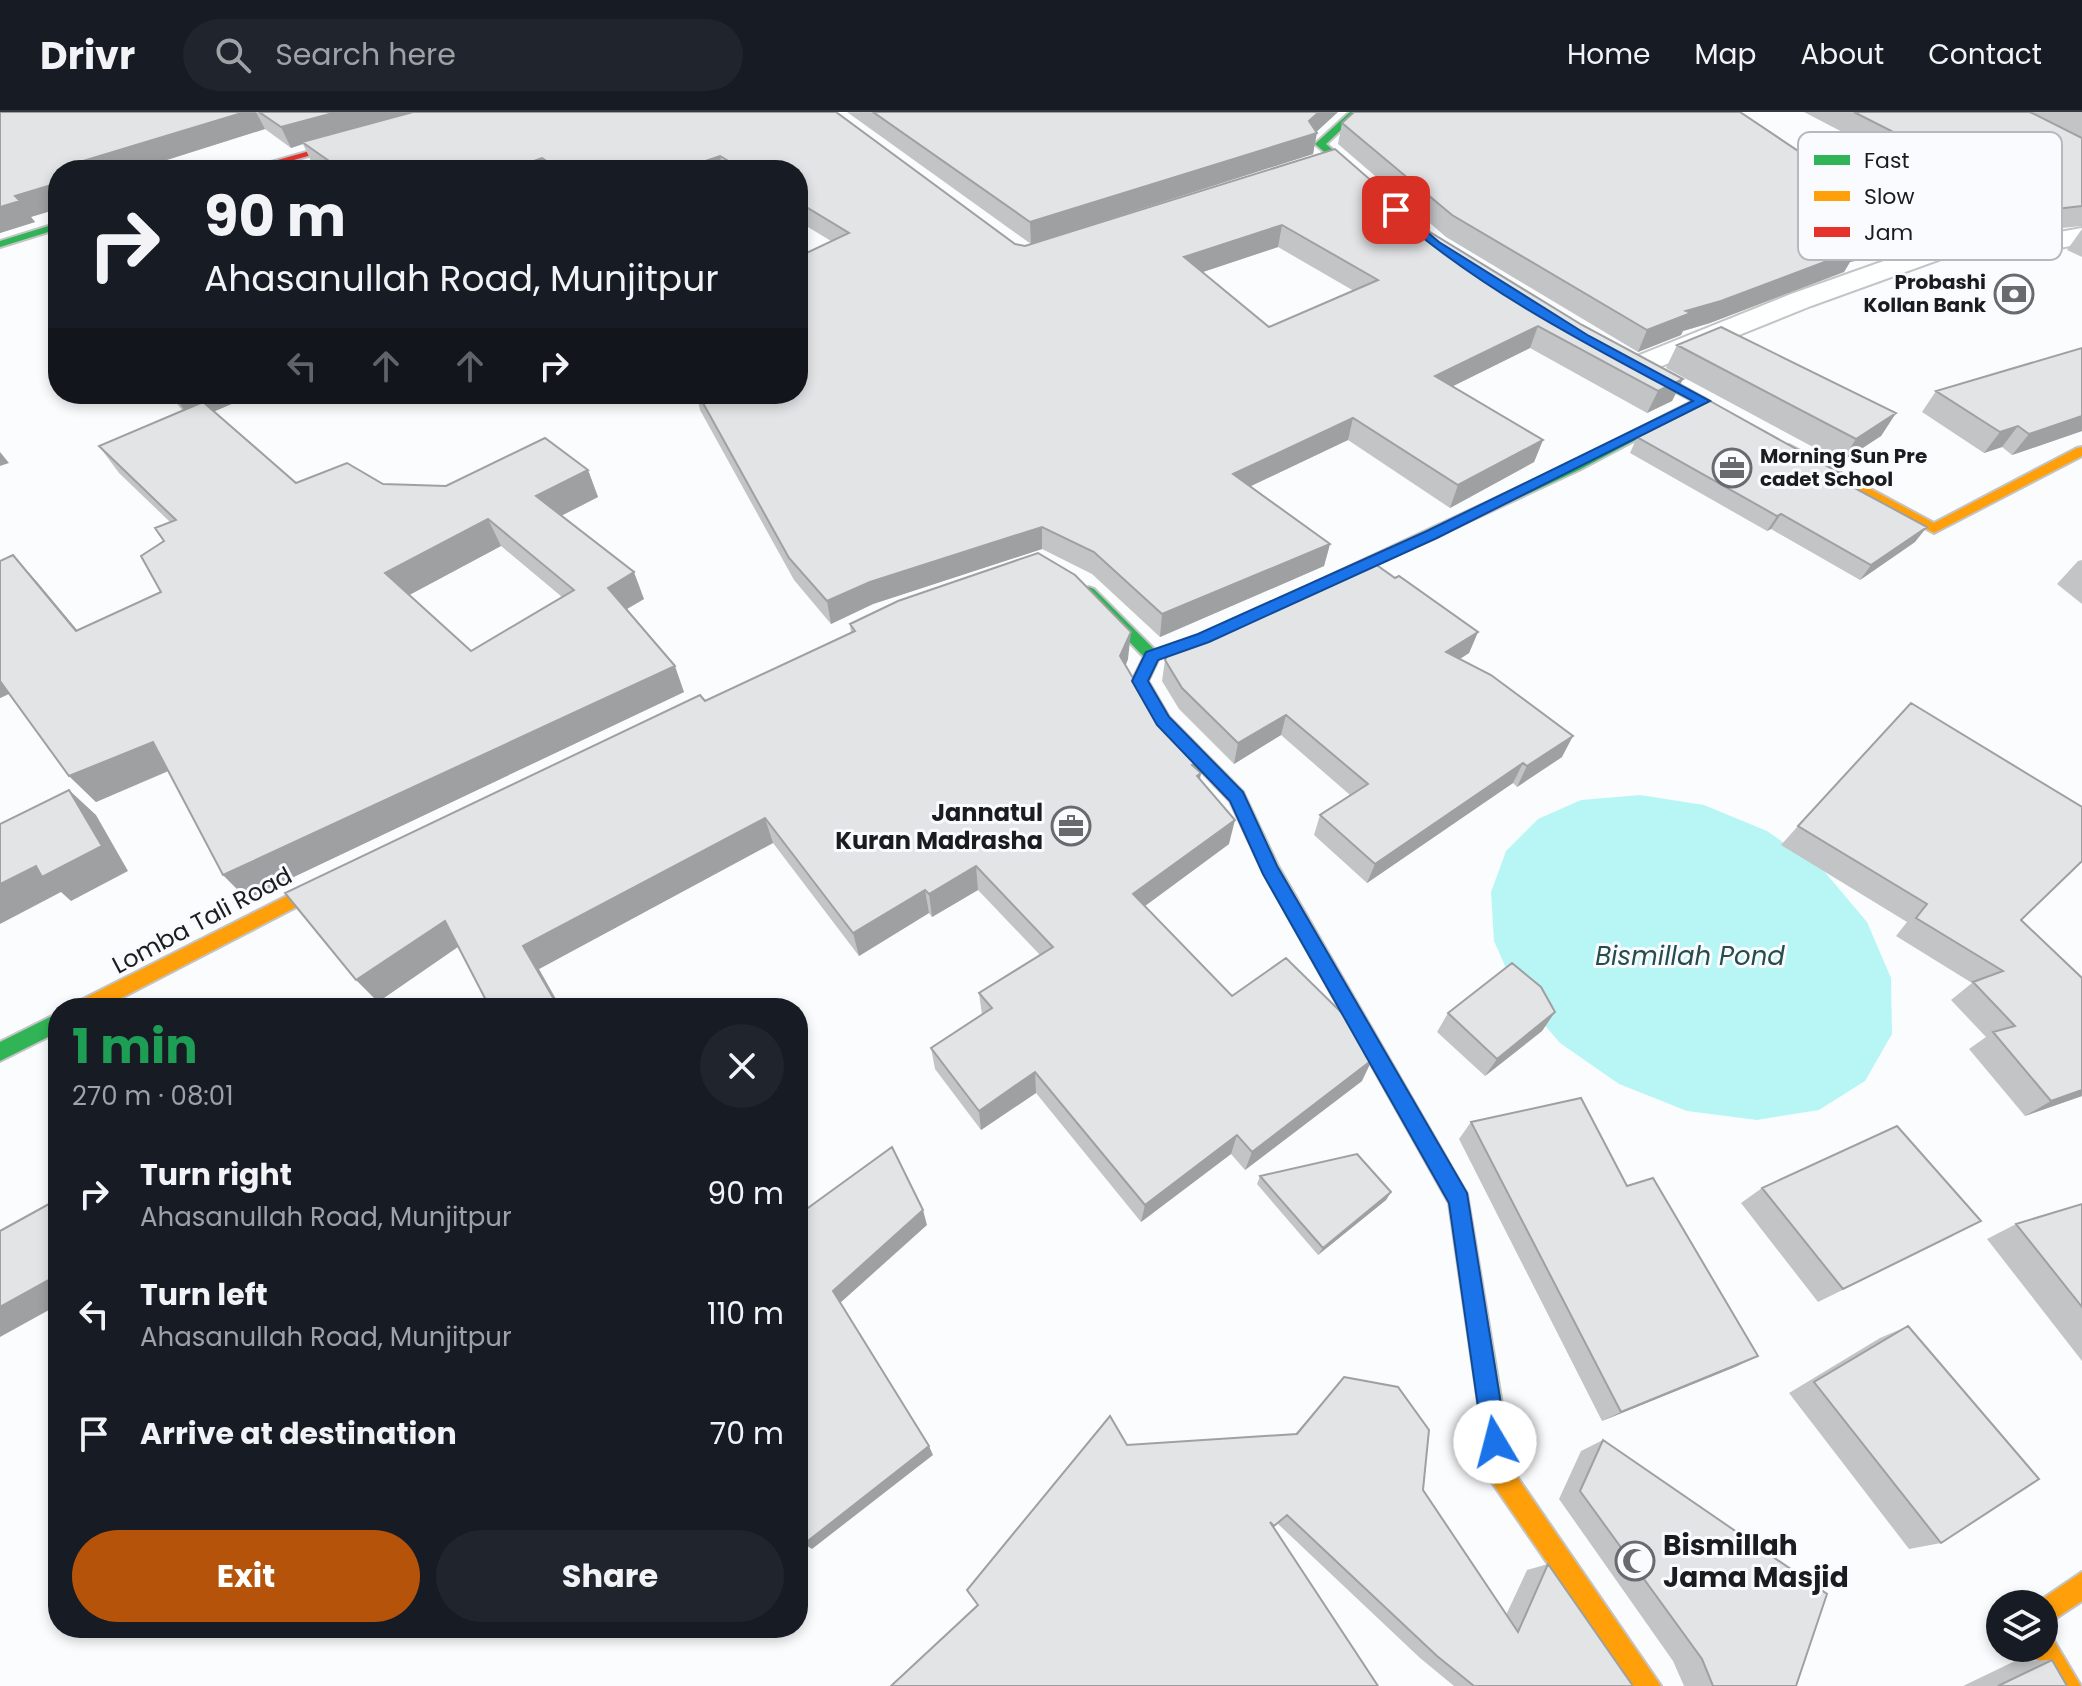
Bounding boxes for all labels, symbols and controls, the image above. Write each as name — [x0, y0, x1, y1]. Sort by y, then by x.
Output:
search box — [183, 19, 743, 91]
text: Drivr — [40, 29, 135, 82]
icon: search — [211, 33, 255, 77]
text: Search here — [275, 33, 456, 76]
text: Home — [1567, 35, 1650, 74]
text: Map — [1694, 35, 1756, 74]
text: About — [1800, 35, 1884, 74]
text: Contact — [1928, 35, 2042, 74]
legend — [1798, 132, 2062, 260]
text: Fast — [1864, 145, 1909, 176]
pin — [1362, 176, 1430, 244]
text: 90 m — [204, 177, 346, 256]
text: Slow — [1864, 181, 1914, 212]
icon: arrive — [1374, 188, 1418, 232]
icon: right — [72, 192, 176, 296]
text: Jam — [1864, 217, 1913, 248]
text: Ahasanullah Road, Munjitpur — [204, 253, 719, 304]
place label: Probashi Kollan Bank — [1864, 268, 1987, 319]
bank icon: Probashi Kollan Bank — [1993, 273, 2035, 315]
icon: left — [280, 344, 324, 388]
icon: ahead — [364, 344, 408, 388]
icon: ahead — [448, 344, 492, 388]
icon: right — [532, 344, 576, 388]
place label: Morning Sun Pre cadet School — [1760, 442, 1927, 493]
office icon: Morning Sun Pre cadet School — [1711, 447, 1753, 489]
place label: Jannatul Kuran Madrasha — [835, 796, 1043, 857]
office icon: Jannatul Kuran Madrasha — [1050, 805, 1092, 847]
street label: Lomba Tali Road — [106, 859, 298, 981]
water label: Bismillah Pond — [1595, 938, 1785, 974]
text: 1 min — [72, 1013, 198, 1080]
button: close — [700, 1024, 784, 1108]
text: 270 m · 08:01 — [72, 1078, 234, 1114]
text: Turn right — [140, 1153, 292, 1196]
icon: right — [72, 1172, 116, 1216]
text: 90 m — [707, 1172, 784, 1215]
text: Ahasanullah Road, Munjitpur — [140, 1199, 512, 1235]
text: Turn left — [140, 1273, 268, 1316]
icon: left — [72, 1292, 116, 1336]
text: 110 m — [707, 1292, 784, 1335]
text: Ahasanullah Road, Munjitpur — [140, 1319, 512, 1355]
position arrow — [1453, 1400, 1537, 1484]
icon: arrive — [72, 1412, 116, 1456]
text: Arrive at destination — [140, 1412, 457, 1455]
text: 70 m — [710, 1412, 784, 1455]
place label: Bismillah Jama Masjid — [1663, 1526, 1849, 1597]
button: Exit — [72, 1530, 420, 1622]
button: Share — [436, 1530, 784, 1622]
mosque icon: Bismillah Jama Masjid — [1614, 1540, 1656, 1582]
map controls — [1986, 1590, 2058, 1662]
button: layers — [1986, 1590, 2058, 1662]

